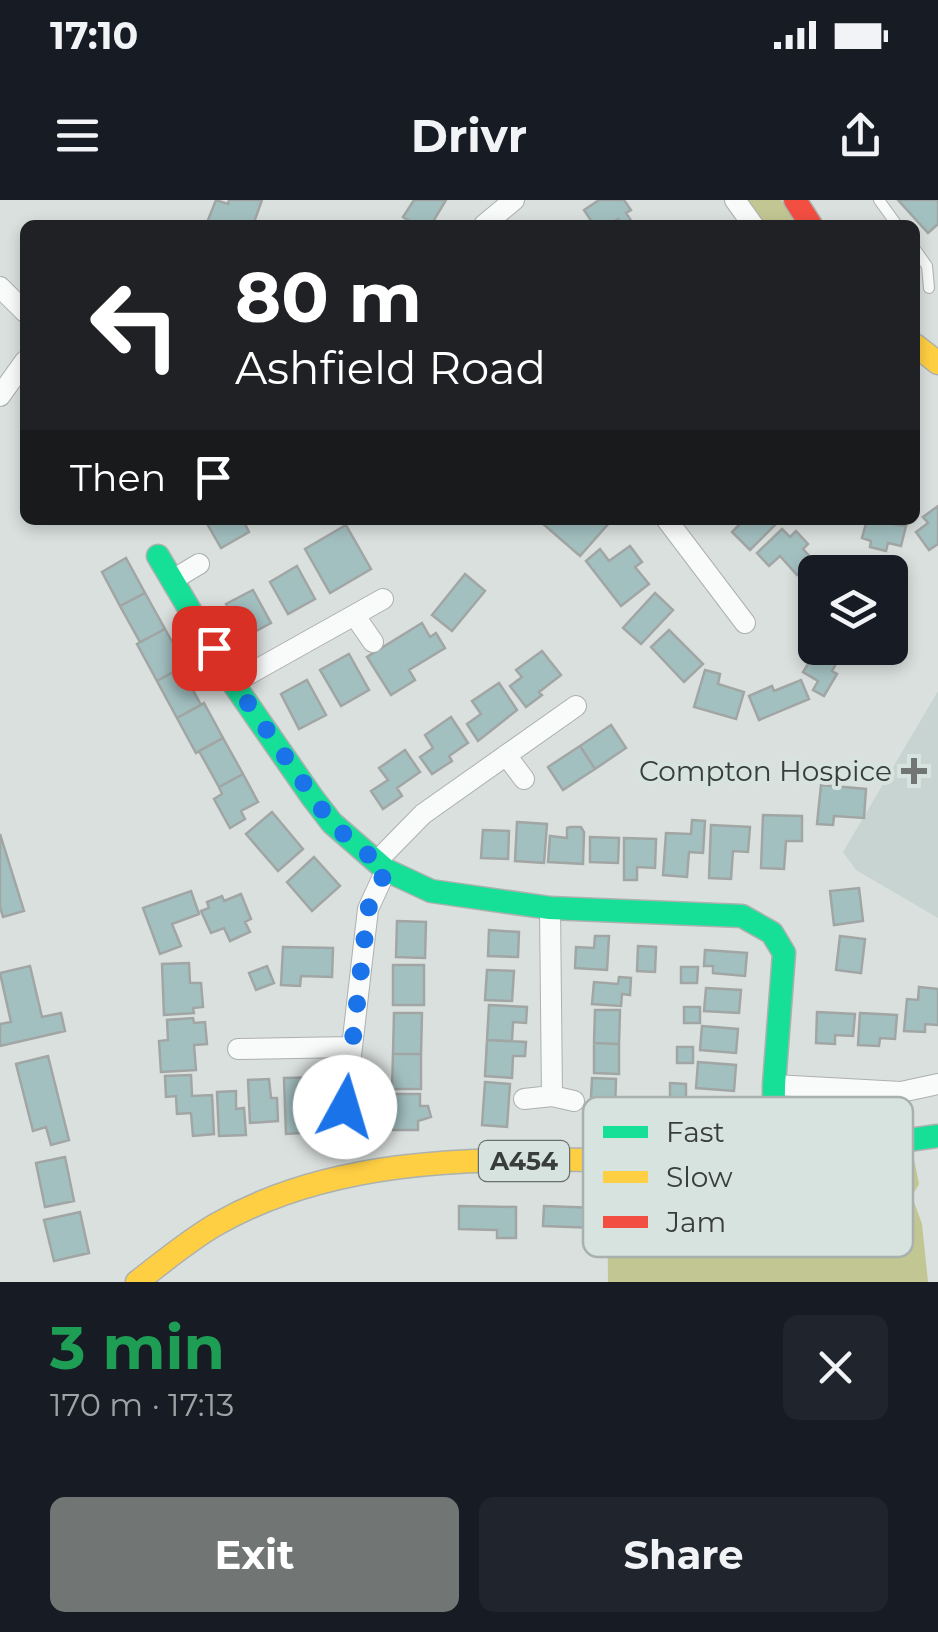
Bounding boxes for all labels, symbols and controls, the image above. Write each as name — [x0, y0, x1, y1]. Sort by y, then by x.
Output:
text: 17:10 — [50, 12, 138, 59]
icon: menu — [50, 108, 105, 163]
text: Drivr — [411, 108, 527, 163]
icon: share — [833, 108, 888, 163]
text: 80 m — [235, 254, 422, 340]
icon: left — [70, 260, 200, 390]
text: Ashfield Road — [235, 340, 546, 395]
icon: arrive — [186, 450, 241, 505]
text: Then — [70, 454, 166, 501]
map controls — [798, 555, 908, 665]
button: layers — [798, 555, 908, 665]
pin — [172, 606, 257, 691]
icon: arrive — [187, 621, 242, 676]
place label: Compton Hospice — [639, 754, 892, 788]
marker: Compton Hospice — [901, 758, 927, 784]
position arrow — [293, 1055, 397, 1159]
legend — [583, 1097, 913, 1257]
text: Fast — [666, 1115, 725, 1149]
road number: A454 — [479, 1141, 569, 1181]
text: Slow — [666, 1160, 733, 1194]
text: Jam — [665, 1205, 726, 1239]
text: 3 min — [50, 1311, 225, 1384]
button: close — [783, 1315, 888, 1420]
text: 170 m · 17:13 — [50, 1385, 234, 1424]
button: Exit — [50, 1497, 459, 1612]
button: Share — [479, 1497, 888, 1612]

